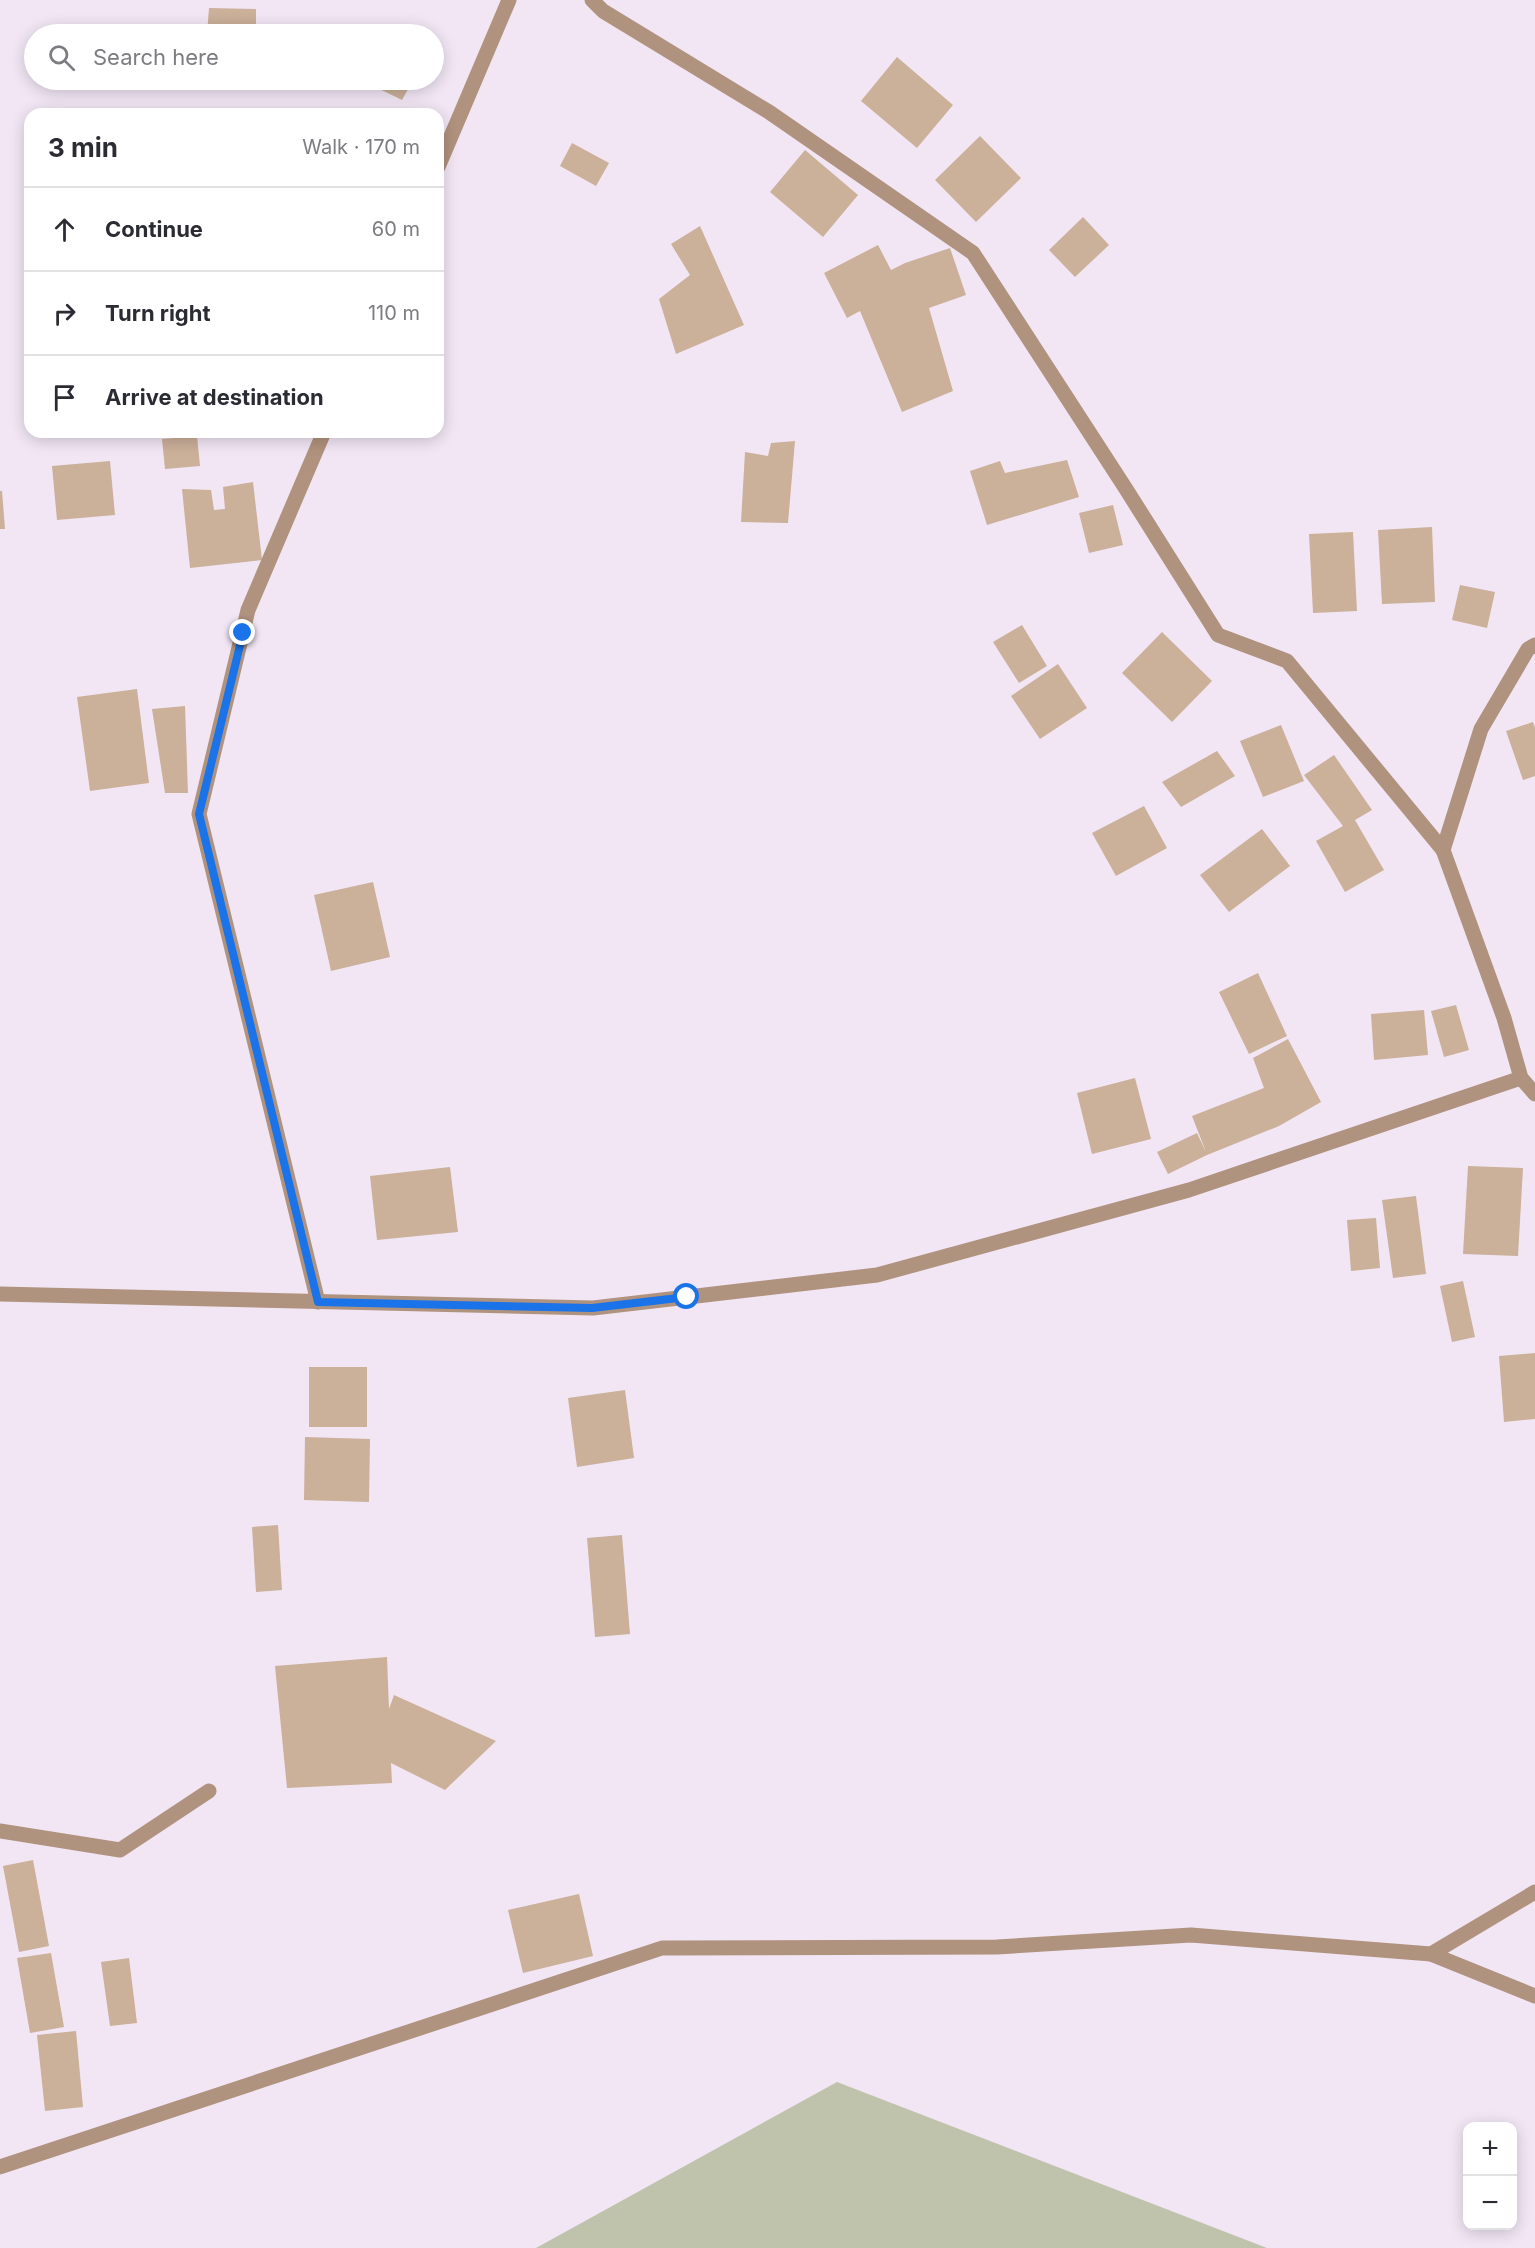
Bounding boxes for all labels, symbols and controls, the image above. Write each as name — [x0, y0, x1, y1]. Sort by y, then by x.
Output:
search box — [24, 24, 444, 90]
icon: search — [45, 41, 78, 74]
text: Search here — [93, 44, 219, 70]
text: 3 min — [48, 132, 118, 163]
text: Walk · 170 m — [302, 135, 420, 159]
icon: ahead — [48, 213, 81, 246]
text: Continue — [105, 216, 203, 242]
text: 60 m — [372, 217, 420, 241]
icon: right — [48, 297, 81, 330]
text: Turn right — [105, 300, 211, 326]
text: 110 m — [368, 301, 420, 325]
icon: arrive — [48, 381, 81, 414]
text: Arrive at destination — [105, 384, 324, 410]
route end — [229, 619, 255, 645]
route start — [673, 1283, 699, 1309]
map controls — [1463, 2122, 1517, 2230]
button: + — [1463, 2122, 1517, 2176]
button: − — [1463, 2176, 1517, 2230]

